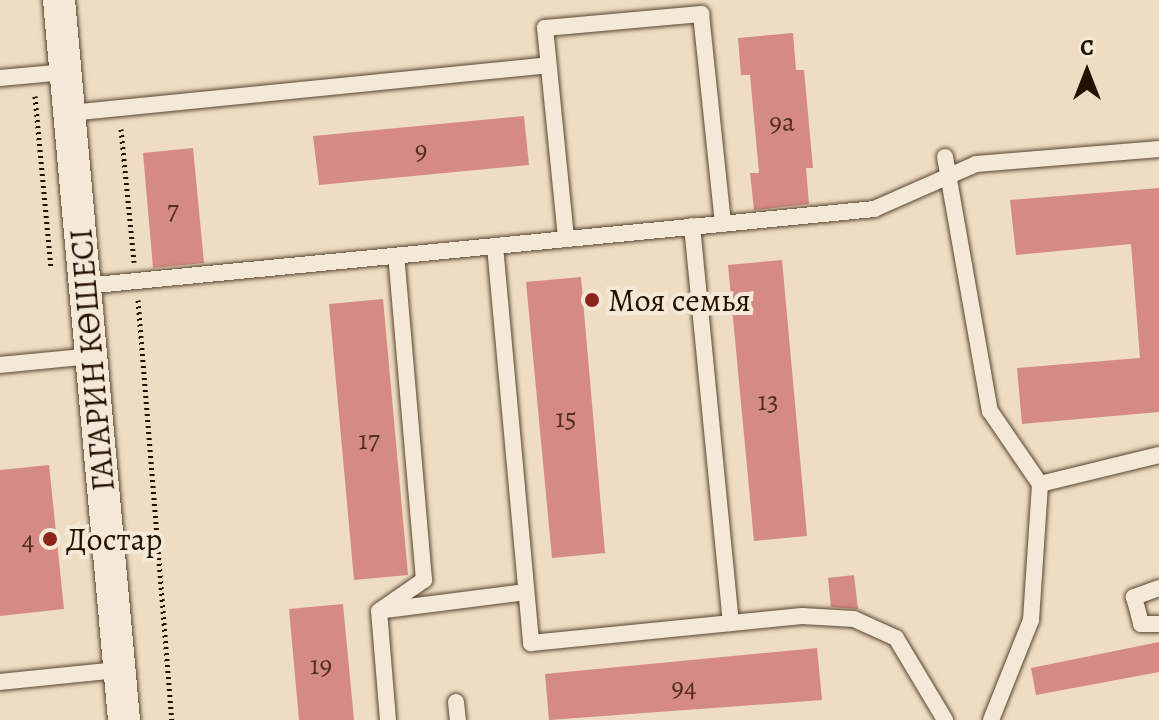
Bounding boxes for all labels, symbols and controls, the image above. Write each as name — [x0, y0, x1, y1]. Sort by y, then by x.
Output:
north arrow — [1047, 32, 1127, 112]
text: С — [1080, 33, 1094, 63]
house number: 9а — [769, 105, 795, 139]
house number: 9 — [415, 133, 427, 167]
house number: 7 — [167, 193, 179, 227]
street label: ГАГАРИН КӨШЕСІ — [61, 227, 123, 493]
place label: Моя семья — [608, 281, 751, 319]
marker: Моя семья — [583, 291, 601, 309]
house number: 13 — [757, 384, 779, 418]
house number: 15 — [555, 401, 577, 435]
house number: 17 — [358, 423, 380, 457]
place label: Достар — [66, 520, 162, 558]
house number: 4 — [22, 523, 34, 557]
marker: Достар — [41, 530, 59, 548]
house number: 19 — [310, 648, 332, 682]
house number: 94 — [671, 670, 697, 704]

